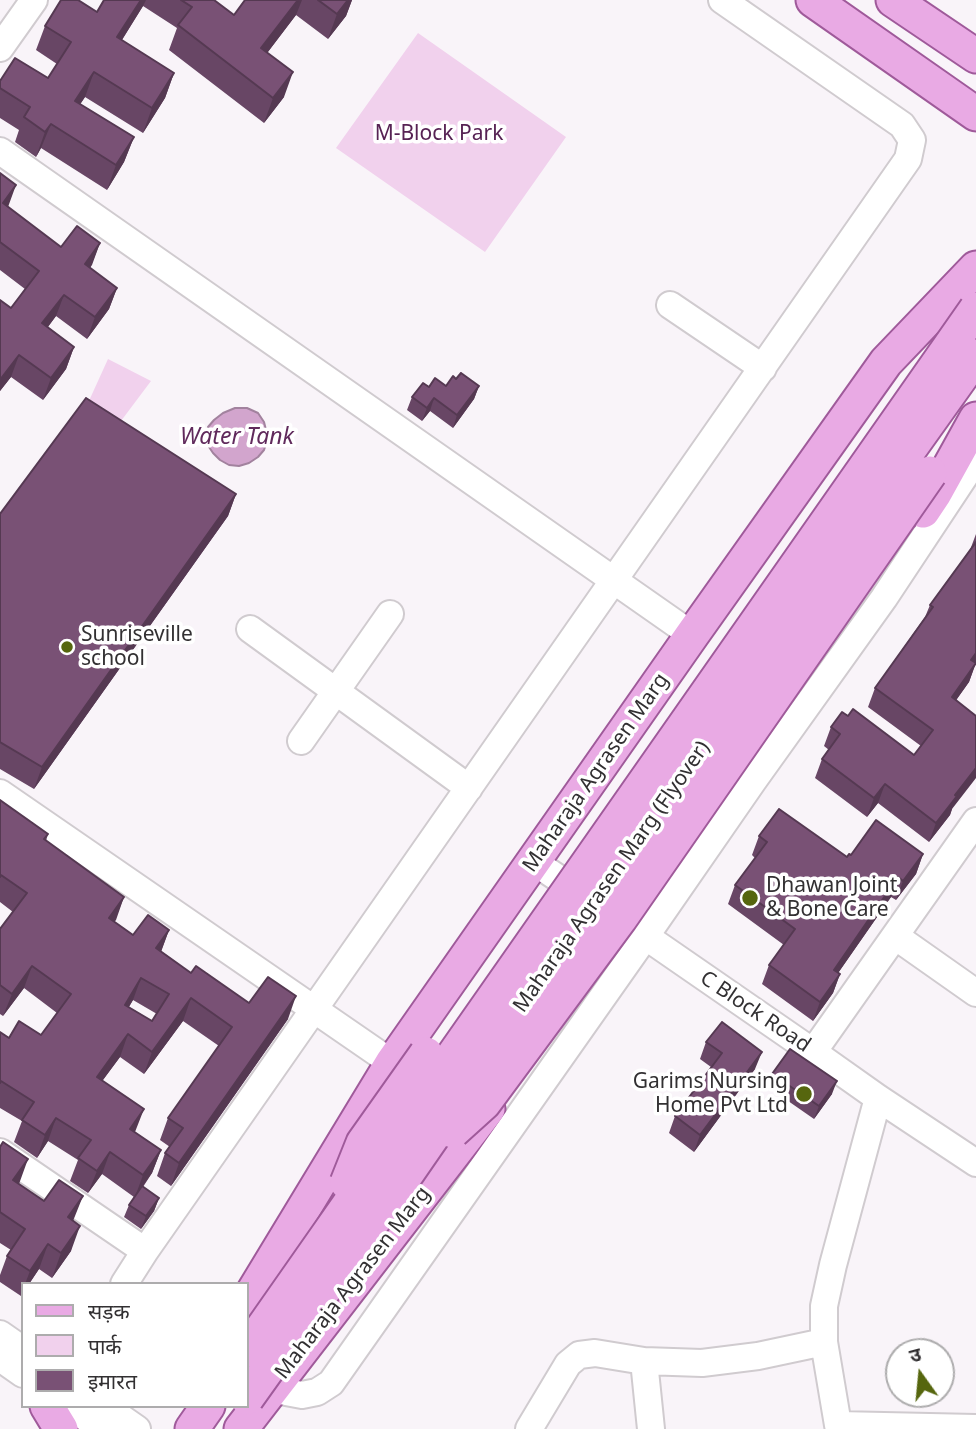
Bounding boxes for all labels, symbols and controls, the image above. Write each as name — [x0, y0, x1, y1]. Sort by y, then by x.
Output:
park label: M-Block Park — [375, 121, 503, 147]
water label: Water Tank — [180, 423, 294, 451]
place label: Sunriseville school — [81, 622, 193, 672]
marker: Sunriseville school — [59, 639, 75, 655]
street label: Maharaja Agrasen Marg — [518, 669, 674, 877]
street label: Maharaja Agrasen Marg (Flyover) — [508, 736, 716, 1018]
place label: Dhawan Joint & Bone Care — [766, 873, 897, 923]
marker: Dhawan Joint & Bone Care — [740, 888, 760, 908]
street label: C Block Road — [695, 966, 815, 1058]
place label: Garims Nursing Home Pvt Ltd — [633, 1069, 788, 1119]
marker: Garims Nursing Home Pvt Ltd — [794, 1084, 814, 1104]
street label: Maharaja Agrasen Marg — [270, 1182, 436, 1384]
legend — [21, 1282, 248, 1408]
text: सड़क — [88, 1297, 130, 1325]
text: पार्क — [88, 1332, 122, 1360]
north arrow — [885, 1338, 955, 1408]
text: उ — [906, 1341, 924, 1369]
text: इमारत — [88, 1367, 137, 1395]

